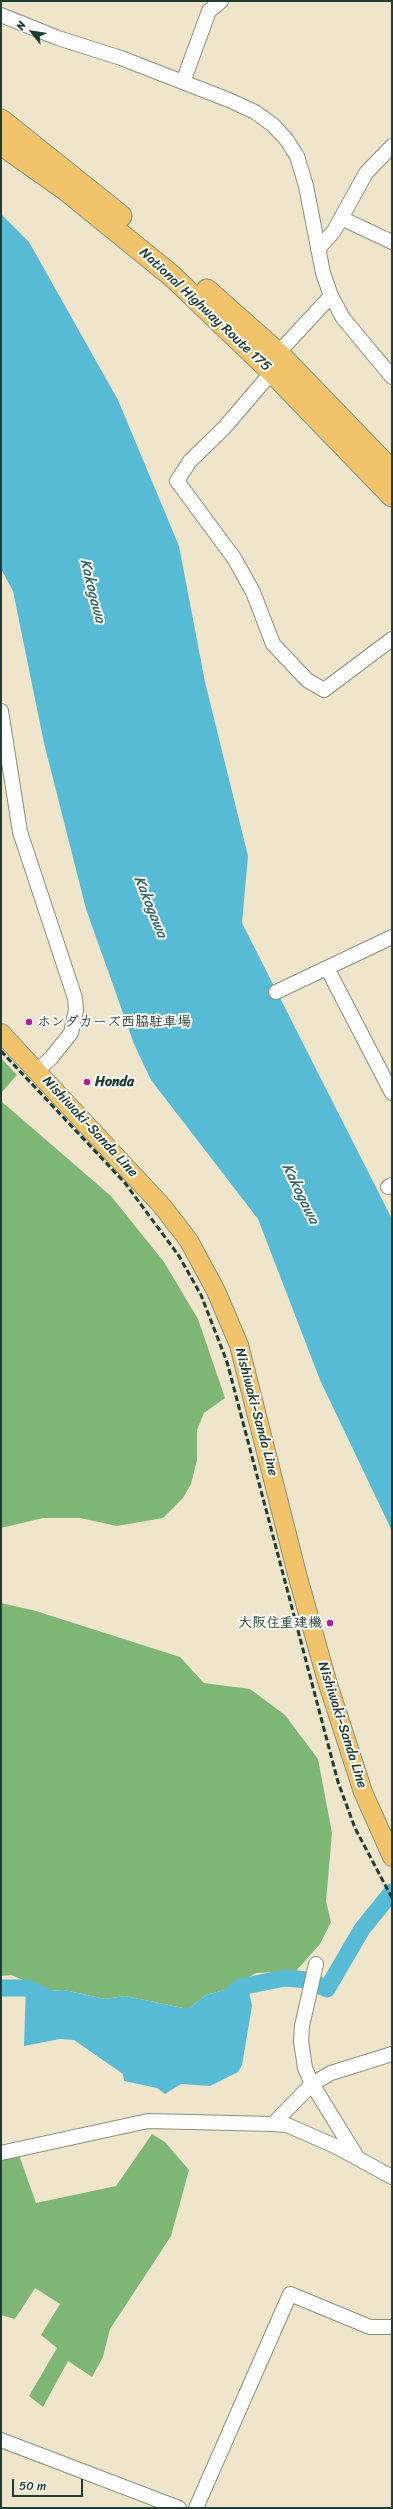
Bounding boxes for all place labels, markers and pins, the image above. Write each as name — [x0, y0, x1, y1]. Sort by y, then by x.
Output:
place label: ホンダカーズ西脇駐車場 — [37, 1014, 191, 1030]
marker: ホンダカーズ西脇駐車場 — [24, 1017, 34, 1027]
place label: Honda — [95, 1074, 134, 1090]
marker: Honda — [82, 1077, 92, 1087]
place label: 大阪住重建機 — [238, 1615, 322, 1631]
marker: 大阪住重建機 — [325, 1618, 335, 1628]

